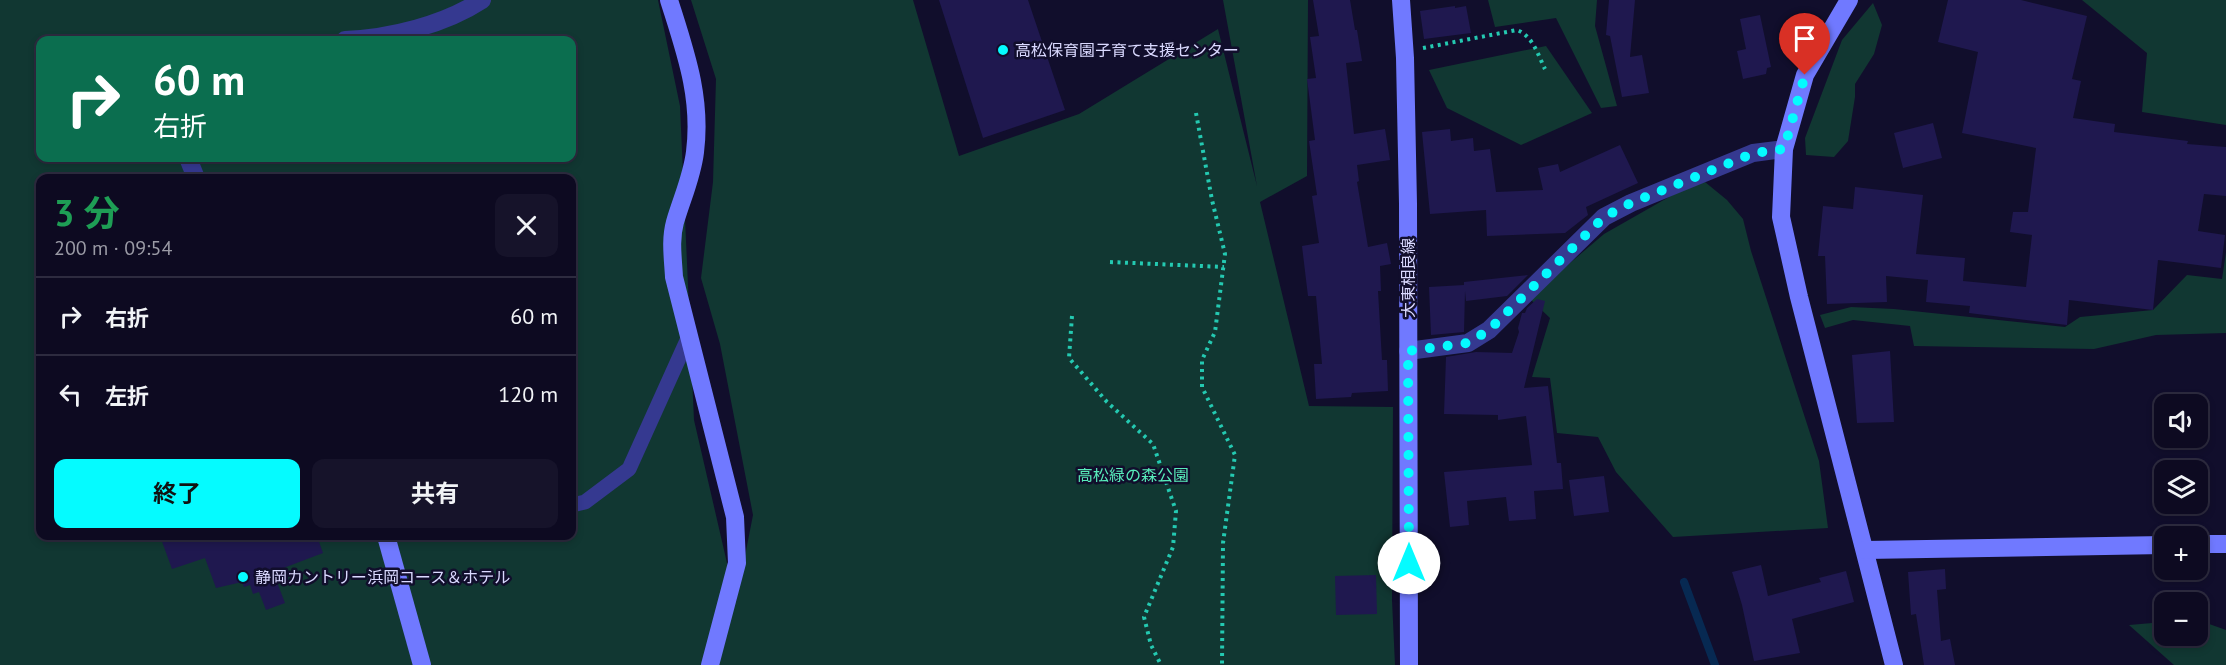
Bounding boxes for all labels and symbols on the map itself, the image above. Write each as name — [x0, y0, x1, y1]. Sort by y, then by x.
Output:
pin — [1779, 13, 1830, 75]
place label: 高松保育園子育て支援センター — [1015, 40, 1239, 60]
marker: 高松保育園子育て支援センター — [996, 43, 1010, 57]
street label: 大東相良線 — [1398, 238, 1418, 318]
park label: 高松緑の森公園 — [1077, 465, 1189, 485]
position arrow — [1377, 531, 1441, 595]
place label: 静岡カントリー浜岡コース＆ホテル — [255, 567, 510, 587]
marker: 静岡カントリー浜岡コース＆ホテル — [236, 570, 250, 584]

